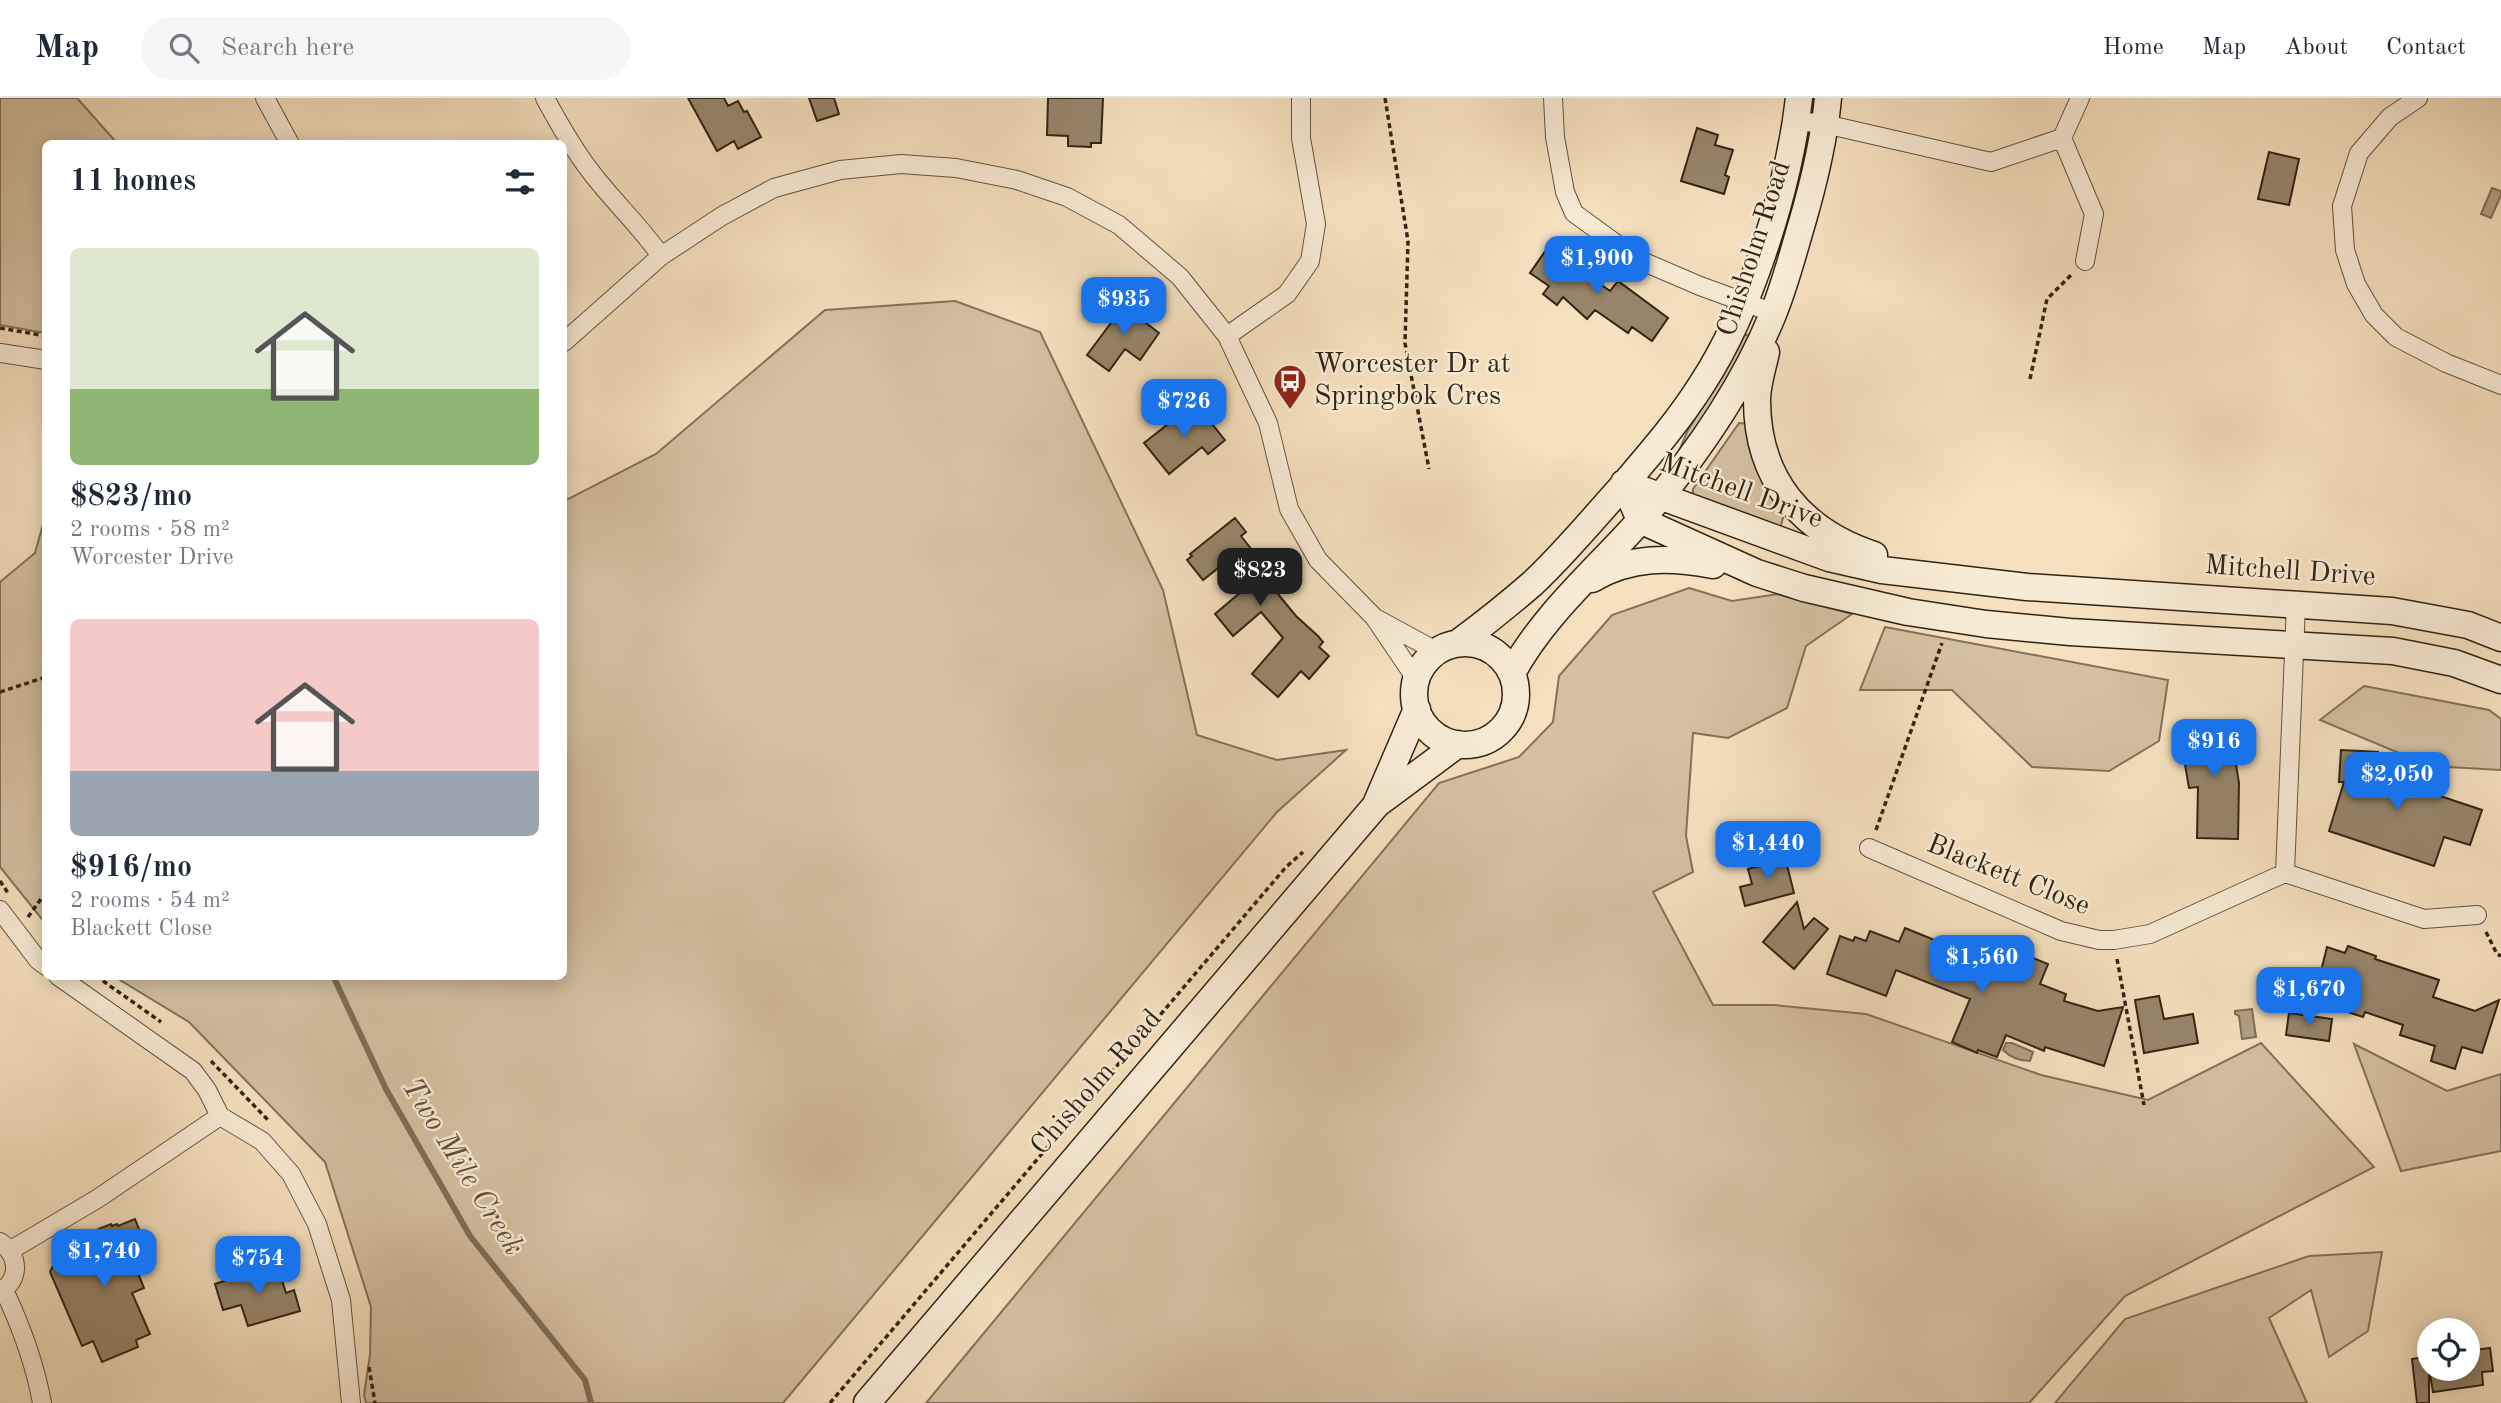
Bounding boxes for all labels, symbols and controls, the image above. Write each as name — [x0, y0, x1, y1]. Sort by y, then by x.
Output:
search box — [141, 17, 631, 80]
icon: search — [165, 29, 203, 67]
text: Map — [35, 32, 99, 65]
text: Search here — [221, 35, 354, 61]
text: Home — [2103, 36, 2164, 60]
text: Map — [2202, 36, 2246, 60]
text: About — [2284, 36, 2348, 60]
text: Contact — [2386, 36, 2466, 60]
street label: Chisholm Road — [1713, 158, 1797, 340]
icon: filters — [501, 163, 539, 201]
text: 11 homes — [70, 167, 196, 197]
pin: $1,900 — [1540, 236, 1654, 296]
text: $1,900 — [1560, 247, 1634, 270]
pin: $935 — [1083, 278, 1165, 337]
text: $935 — [1097, 288, 1151, 311]
icon: home — [242, 293, 368, 419]
place label: Worcester Dr at Springbok Cres — [1314, 351, 1511, 411]
bus stop icon: Worcester Dr at Springbok Cres — [1271, 362, 1309, 411]
pin: $726 — [1143, 380, 1225, 439]
text: $726 — [1157, 390, 1211, 413]
street label: Mitchell Drive — [1656, 450, 1826, 534]
text: $823/mo — [70, 482, 192, 512]
text: 2 rooms · 58 m² — [70, 518, 230, 541]
text: Worcester Drive — [70, 546, 234, 569]
pin: $823 — [1219, 548, 1301, 608]
street label: Mitchell Drive — [2204, 552, 2376, 592]
text: $823 — [1233, 559, 1287, 582]
icon: home — [242, 664, 368, 790]
pin: $916 — [2173, 720, 2255, 779]
text: $916 — [2187, 730, 2241, 753]
pin: $2,050 — [2340, 752, 2454, 812]
text: $2,050 — [2360, 763, 2434, 786]
pin: $1,440 — [1711, 822, 1825, 881]
street label: Blackett Close — [1923, 831, 2093, 921]
text: $1,440 — [1731, 832, 1805, 855]
text: $916/mo — [70, 853, 192, 883]
text: 2 rooms · 54 m² — [70, 889, 230, 912]
text: Blackett Close — [70, 917, 212, 940]
pin: $1,560 — [1925, 936, 2039, 995]
text: $1,560 — [1945, 946, 2019, 969]
pin: $1,670 — [2252, 968, 2366, 1027]
text: $1,670 — [2272, 978, 2346, 1001]
street label: Chisholm Road — [1026, 1005, 1168, 1161]
water label: Two Mile Creek — [395, 1073, 529, 1261]
pin: $1,740 — [47, 1230, 161, 1289]
pin: $754 — [217, 1236, 299, 1296]
text: $1,740 — [67, 1240, 141, 1263]
text: $754 — [231, 1247, 285, 1270]
map controls — [2417, 1318, 2480, 1381]
button: locate — [2417, 1318, 2480, 1381]

